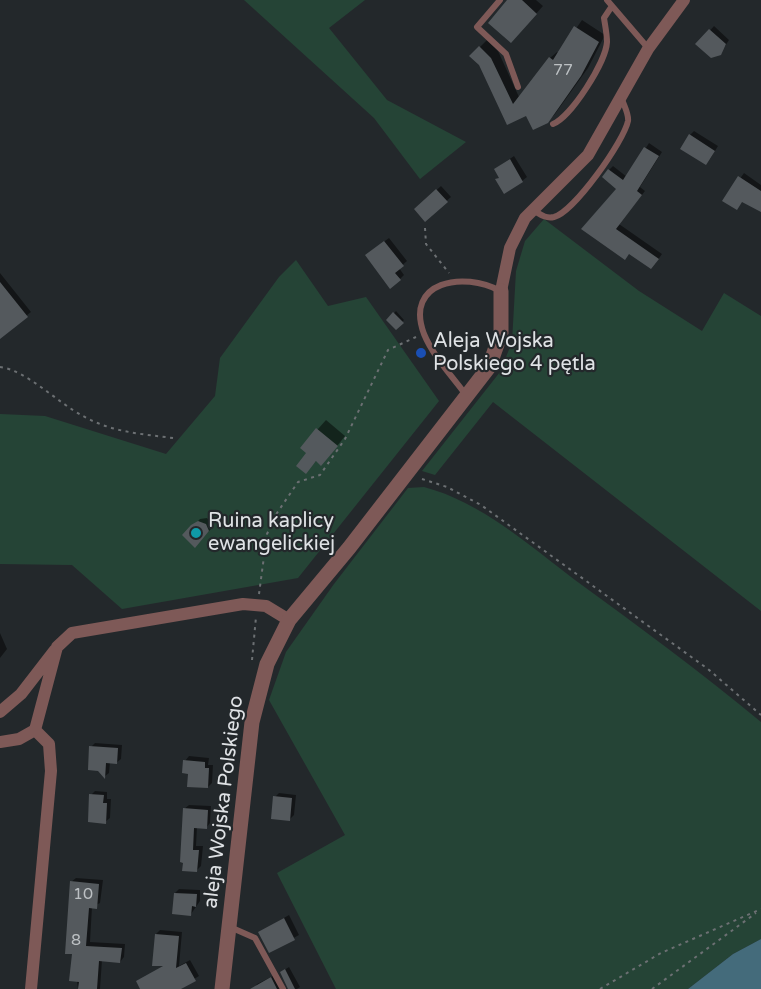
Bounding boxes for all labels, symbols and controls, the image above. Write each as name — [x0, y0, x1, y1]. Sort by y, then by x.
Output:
house number: 77 — [553, 61, 573, 81]
place label: Aleja Wojska Polskiego 4 pętla — [433, 330, 596, 377]
marker: Aleja Wojska Polskiego 4 pętla — [414, 346, 428, 360]
place label: Ruina kaplicy ewangelickiej — [208, 510, 335, 557]
marker: Ruina kaplicy ewangelickiej — [189, 526, 203, 540]
street label: aleja Wojska Polskiego — [199, 694, 249, 910]
house number: 10 — [73, 885, 93, 905]
house number: 8 — [71, 931, 81, 951]

